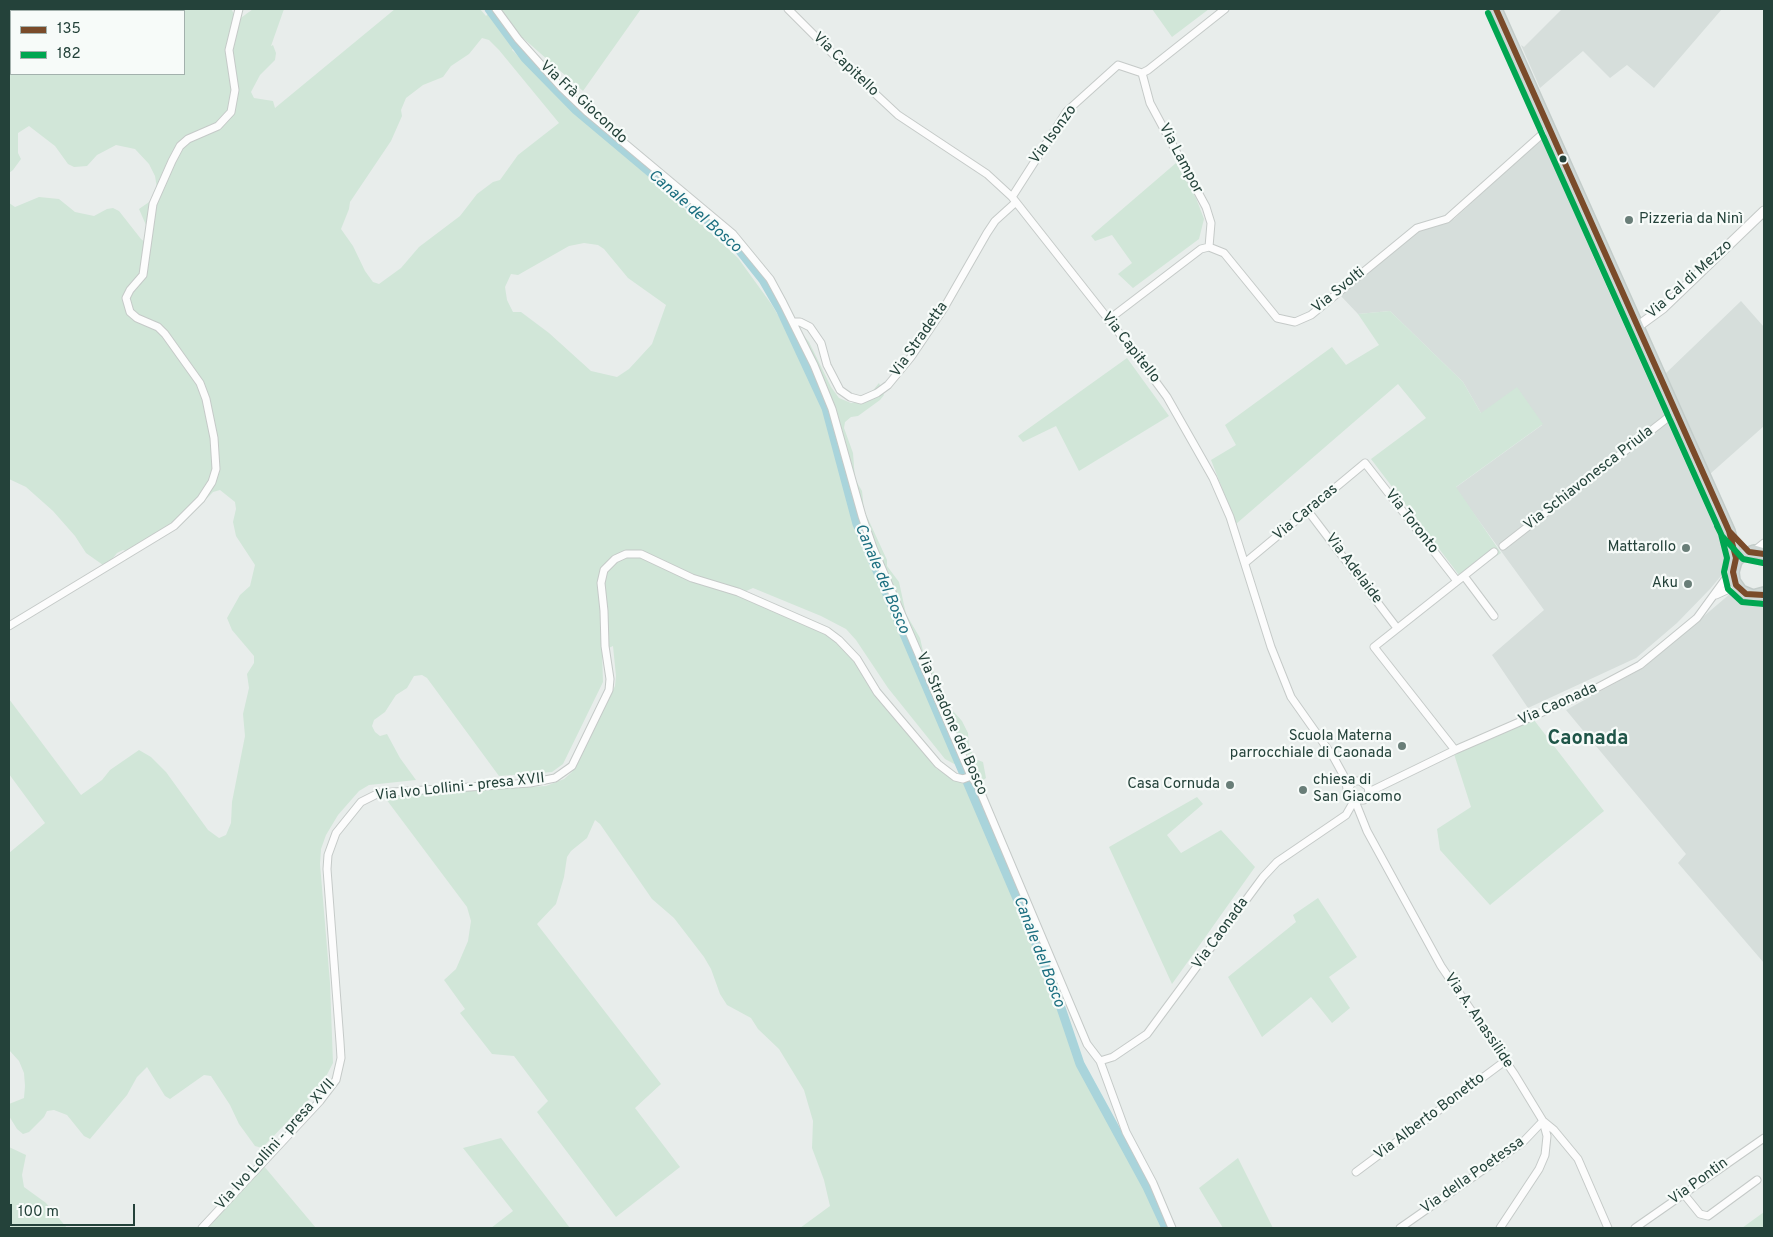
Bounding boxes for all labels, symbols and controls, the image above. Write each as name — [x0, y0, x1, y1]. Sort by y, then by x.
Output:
legend — [10, 10, 185, 75]
text: 135 — [57, 20, 81, 39]
street label: Via Capitello — [808, 29, 882, 101]
text: 182 — [57, 45, 81, 64]
street label: Via Frà Giocondo — [535, 58, 631, 148]
street label: Via Isonzo — [1027, 102, 1081, 168]
street label: Via Lampor — [1154, 121, 1206, 197]
unlabelled marker — [1558, 154, 1568, 164]
water label: Canale del Bosco — [643, 166, 745, 258]
place label: Pizzeria da Ninì — [1639, 211, 1743, 229]
marker: Pizzeria da Ninì — [1623, 214, 1635, 226]
street label: Via Cal di Mezzo — [1643, 237, 1737, 323]
street label: Via Svolti — [1309, 264, 1369, 318]
street label: Via Stradetta — [887, 299, 953, 381]
street label: Via Capitello — [1097, 309, 1163, 387]
street label: Via Schiavonesca Priula — [1521, 423, 1657, 535]
street label: Via Caracas — [1270, 481, 1342, 545]
street label: Via Toronto — [1380, 486, 1442, 558]
water label: Canale del Bosco — [849, 521, 913, 637]
street label: Via Adelaide — [1321, 530, 1385, 608]
place label: Mattarollo — [1608, 539, 1676, 557]
marker: Mattarollo — [1680, 542, 1692, 554]
place label: Aku — [1652, 575, 1678, 593]
marker: Aku — [1682, 578, 1694, 590]
street label: Via Stradone del Bosco — [911, 650, 991, 798]
street label: Via Caonada — [1516, 680, 1600, 730]
place label: Scuola Materna parrocchiale di Caonada — [1230, 728, 1392, 763]
district label: Caonada — [1548, 728, 1628, 752]
marker: Scuola Materna parrocchiale di Caonada — [1396, 740, 1408, 752]
street label: Via Ivo Lollini - presa XVII — [375, 770, 545, 806]
place label: chiesa di San Giacomo — [1313, 772, 1401, 807]
place label: Casa Cornuda — [1127, 776, 1220, 794]
marker: Casa Cornuda — [1224, 779, 1236, 791]
marker: chiesa di San Giacomo — [1297, 784, 1309, 796]
water label: Canale del Bosco — [1008, 894, 1068, 1010]
street label: Via Caonada — [1189, 895, 1253, 973]
street label: Via A. Anassilide — [1440, 970, 1516, 1072]
street label: Via Alberto Bonetto — [1371, 1070, 1489, 1164]
street label: Via Ivo Lollini - presa XVII — [212, 1076, 340, 1214]
street label: Via della Poetessa — [1418, 1134, 1528, 1218]
street label: Via Pontin — [1666, 1155, 1732, 1209]
scale bar — [12, 1194, 138, 1226]
text: 100 m — [18, 1203, 59, 1222]

